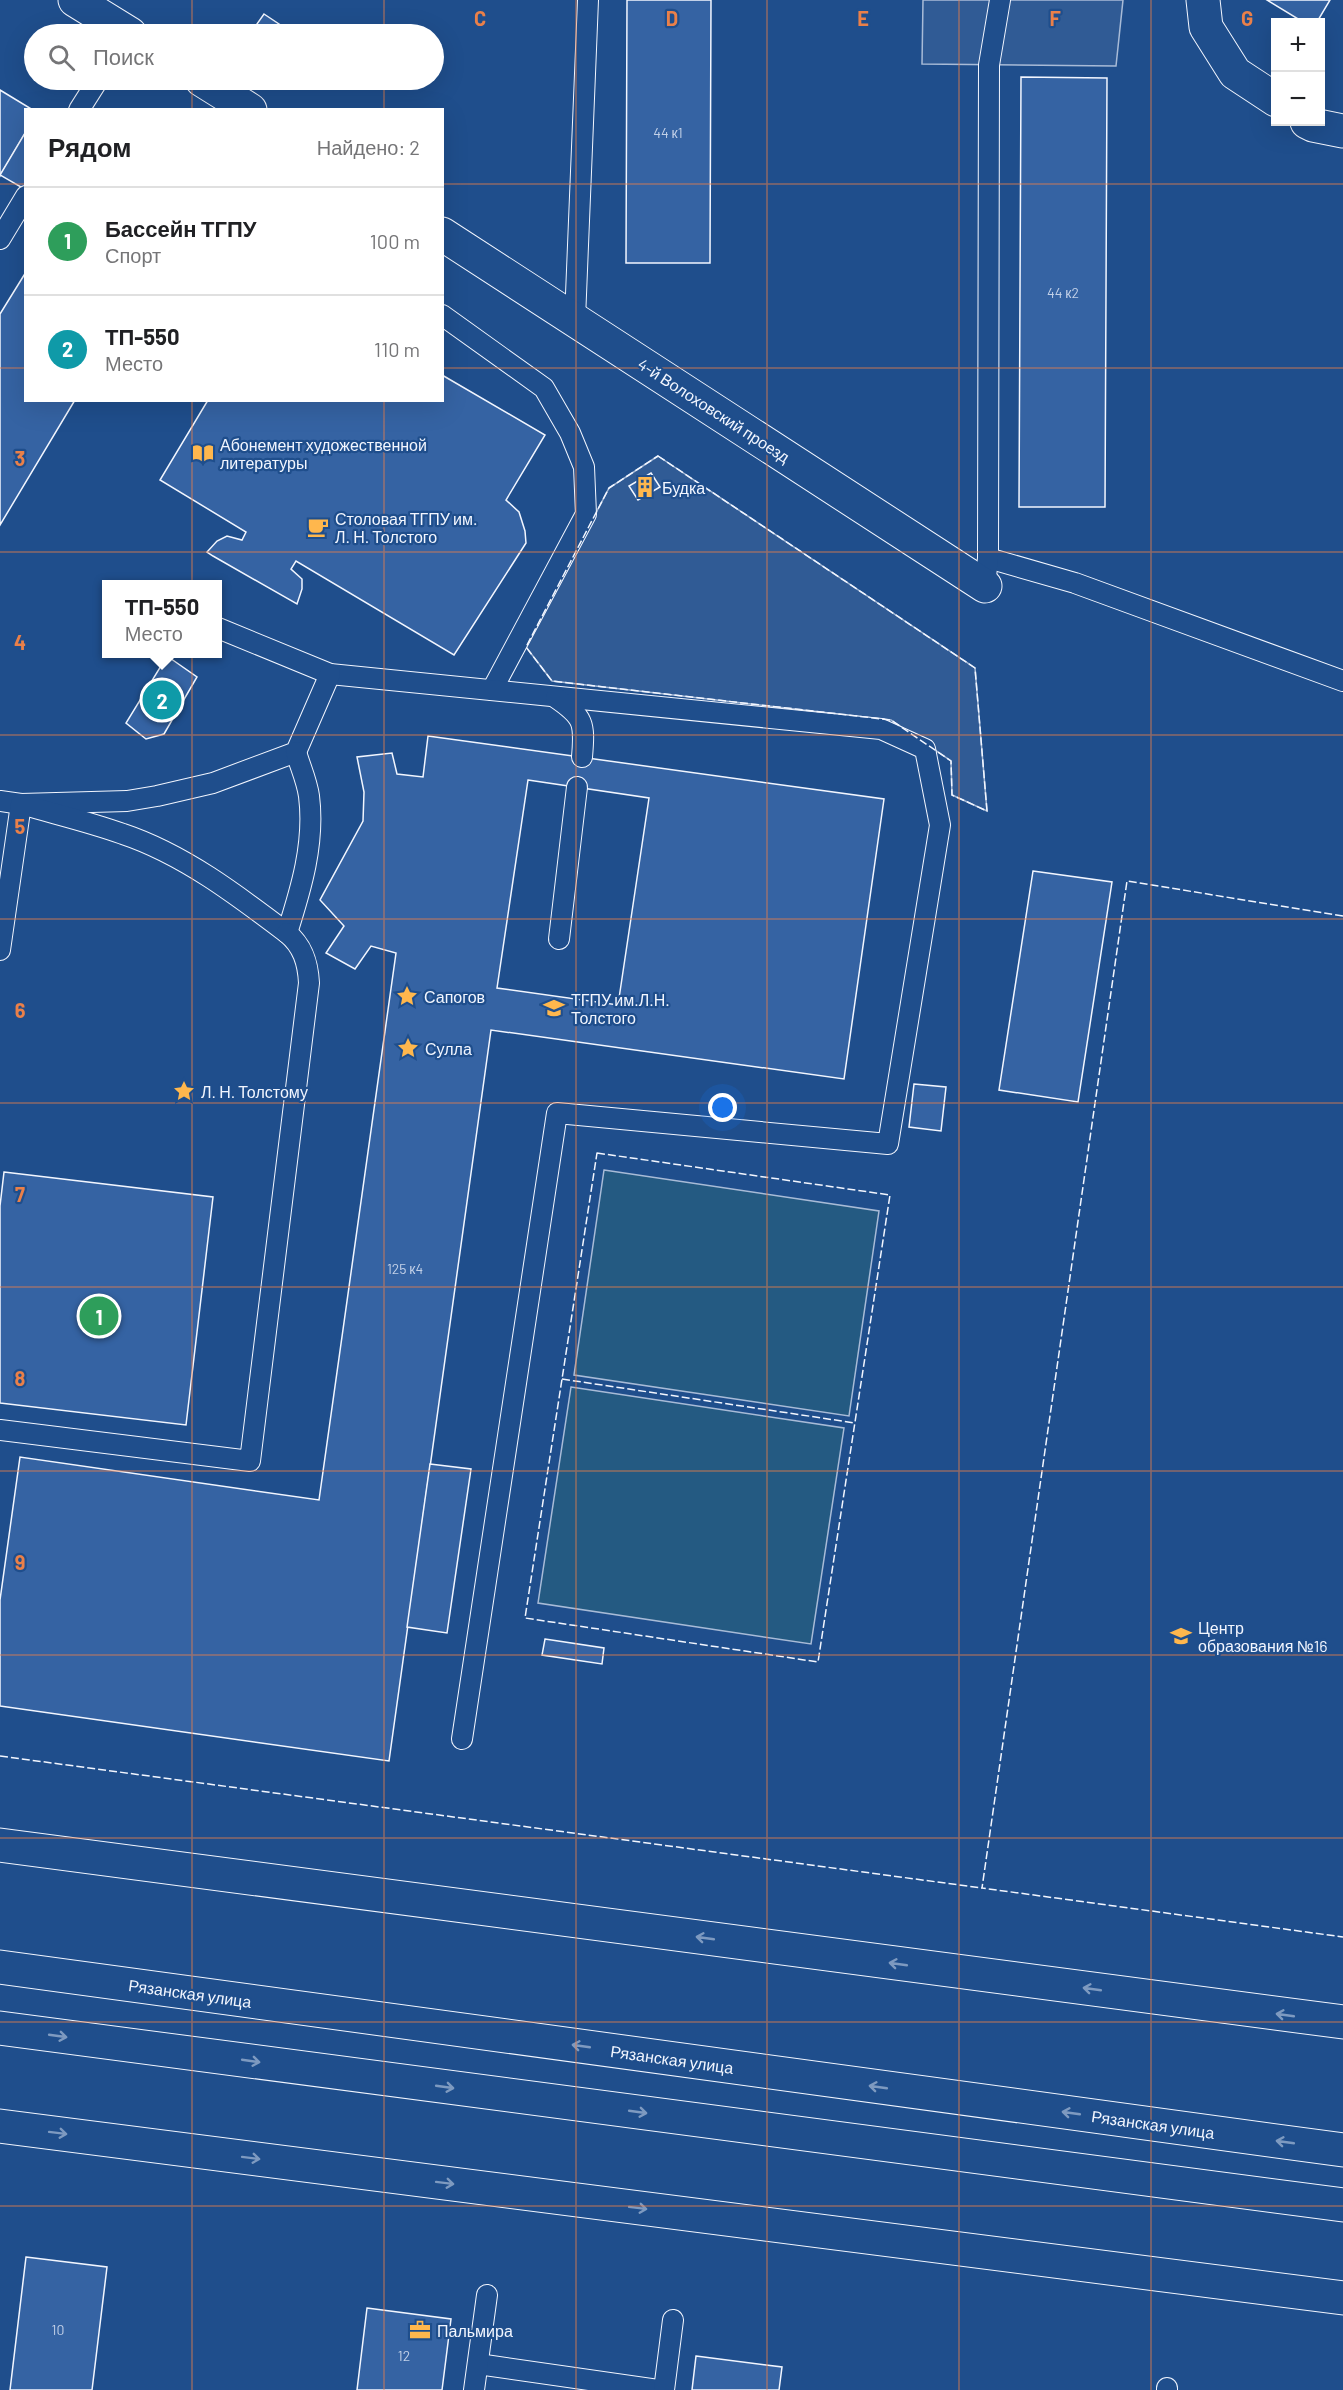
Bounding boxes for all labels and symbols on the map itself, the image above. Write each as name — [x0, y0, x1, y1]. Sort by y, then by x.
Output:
text: C — [474, 6, 486, 30]
text: D — [666, 6, 678, 30]
text: E — [857, 6, 869, 30]
text: F — [1049, 6, 1061, 30]
text: G — [1241, 6, 1253, 30]
house number: 44 к1 — [653, 124, 683, 141]
house number: 44 к2 — [1047, 284, 1079, 301]
street label: 4-й Волоховский проезд — [635, 354, 794, 467]
place label: Абонемент художественной литературы — [220, 435, 427, 472]
library icon: Абонемент художественной литературы — [191, 441, 215, 465]
text: 3 — [15, 446, 25, 470]
building icon: Будка — [633, 475, 657, 499]
place label: Будка — [662, 478, 705, 497]
place label: Столовая ТГПУ им. Л. Н. Толстого — [335, 509, 477, 546]
cafe icon: Столовая ТГПУ им. Л. Н. Толстого — [306, 515, 330, 539]
text: 4 — [14, 630, 26, 654]
pin: 2 — [142, 678, 182, 722]
text: 5 — [15, 814, 26, 838]
place icon: Сапогов — [395, 984, 419, 1008]
place label: Сапогов — [424, 987, 485, 1006]
place label: ТГПУ им.Л.Н. Толстого — [571, 990, 670, 1027]
school or university icon: ТГПУ им.Л.Н. Толстого — [542, 996, 566, 1020]
text: 6 — [15, 998, 26, 1022]
place icon: Сулла — [396, 1036, 420, 1060]
place label: Сулла — [425, 1039, 472, 1058]
place icon: Л. Н. Толстому — [172, 1079, 196, 1103]
place label: Л. Н. Толстому — [201, 1082, 308, 1101]
your location — [708, 1093, 737, 1122]
text: 7 — [15, 1182, 25, 1206]
house number: 125 к4 — [387, 1260, 423, 1277]
pin: 1 — [80, 1294, 118, 1338]
text: 8 — [15, 1366, 26, 1390]
text: 9 — [15, 1550, 25, 1574]
place label: Центр образования №16 — [1198, 1618, 1328, 1655]
school or university icon: Центр образования №16 — [1169, 1624, 1193, 1648]
one-way arrow — [696, 1932, 715, 1943]
one-way arrow — [889, 1958, 909, 1969]
street label: Рязанская улица — [127, 1975, 253, 2011]
one-way arrow — [1082, 1983, 1102, 1994]
one-way arrow — [1276, 2009, 1295, 2020]
one-way arrow — [48, 2030, 67, 2041]
one-way arrow — [571, 2041, 591, 2052]
street label: Рязанская улица — [609, 2041, 735, 2077]
one-way arrow — [241, 2056, 261, 2067]
one-way arrow — [434, 2081, 454, 2092]
one-way arrow — [868, 2081, 888, 2092]
street label: Рязанская улица — [1090, 2106, 1216, 2142]
one-way arrow — [628, 2107, 647, 2118]
one-way arrow — [1062, 2108, 1081, 2119]
one-way arrow — [48, 2128, 67, 2139]
one-way arrow — [1276, 2137, 1295, 2148]
one-way arrow — [241, 2153, 261, 2164]
one-way arrow — [434, 2177, 454, 2188]
one-way arrow — [628, 2202, 648, 2213]
office icon: Пальмира — [408, 2318, 432, 2342]
house number: 10 — [52, 2321, 64, 2338]
place label: Пальмира — [437, 2321, 513, 2340]
house number: 12 — [398, 2347, 410, 2364]

